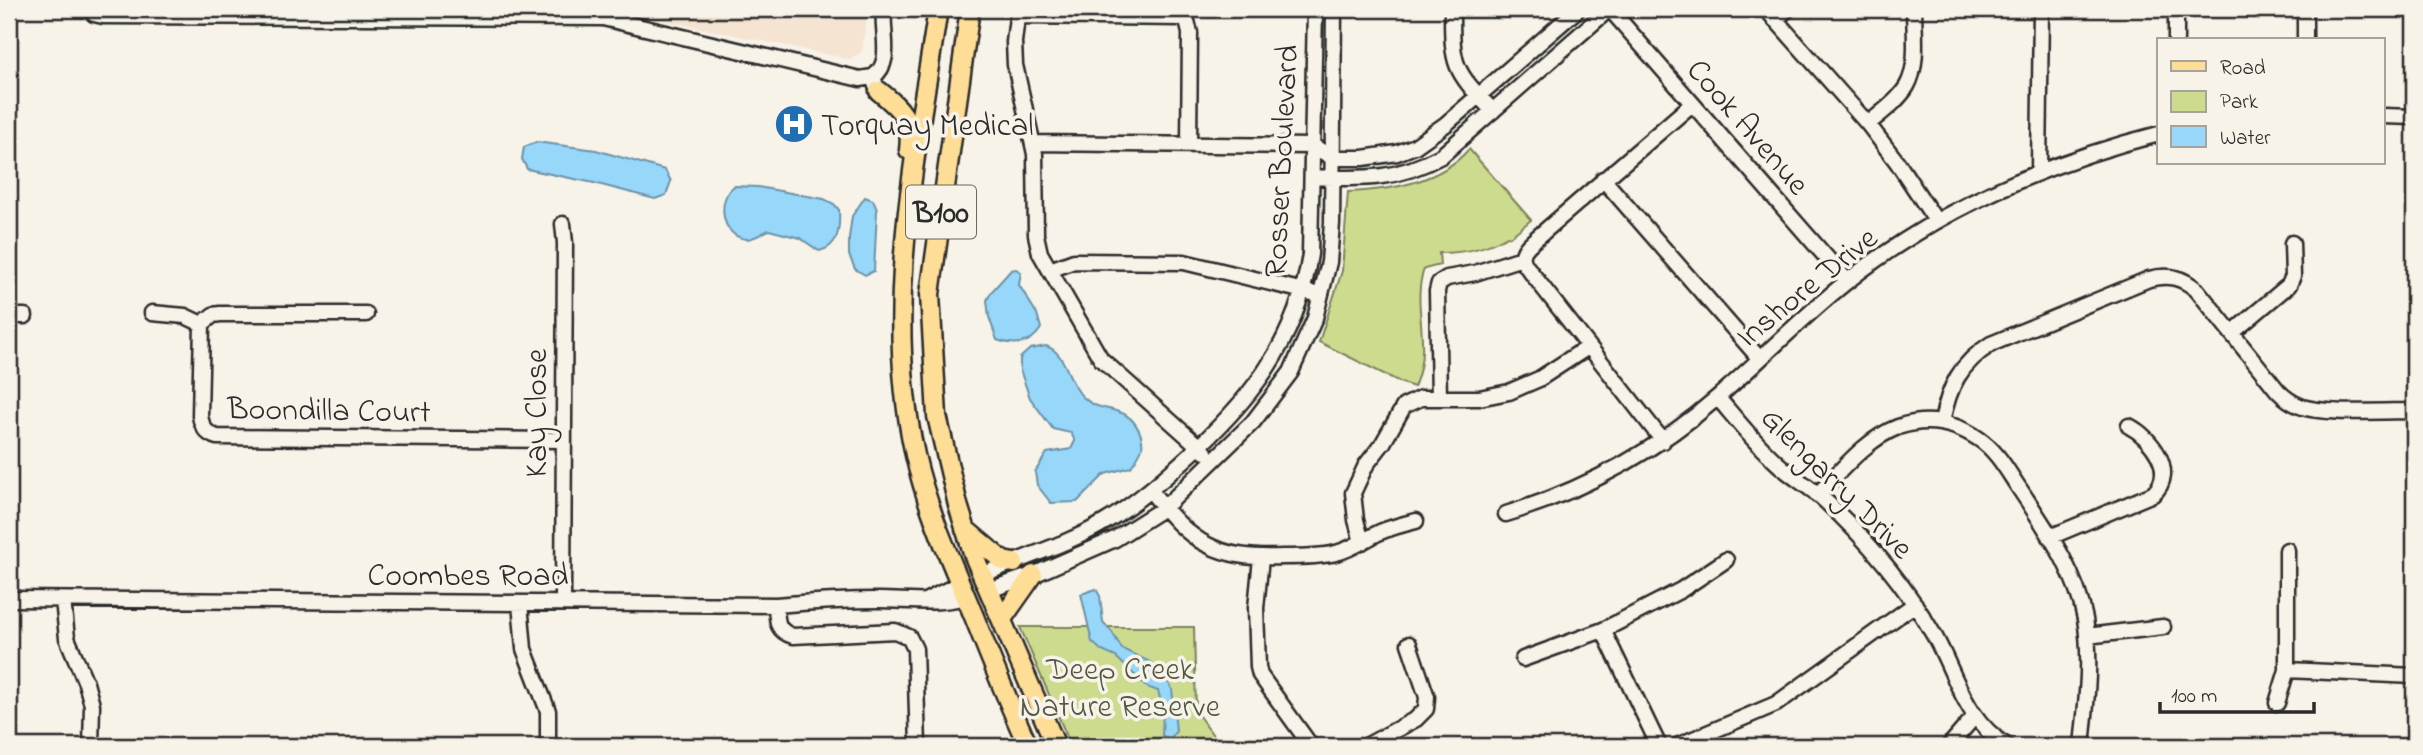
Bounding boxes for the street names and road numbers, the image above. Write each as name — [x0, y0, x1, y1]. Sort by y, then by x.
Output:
street label: Rosser Boulevard — [1254, 44, 1313, 279]
street label: Cook Avenue — [1674, 50, 1819, 207]
road number: B100 — [906, 186, 976, 238]
street label: Inshore Drive — [1727, 216, 1890, 361]
street label: Kay Close — [515, 348, 562, 477]
street label: Boondilla Court — [226, 387, 431, 438]
street label: Glengarry Drive — [1748, 397, 1923, 572]
street label: Coombes Road — [368, 554, 568, 601]

